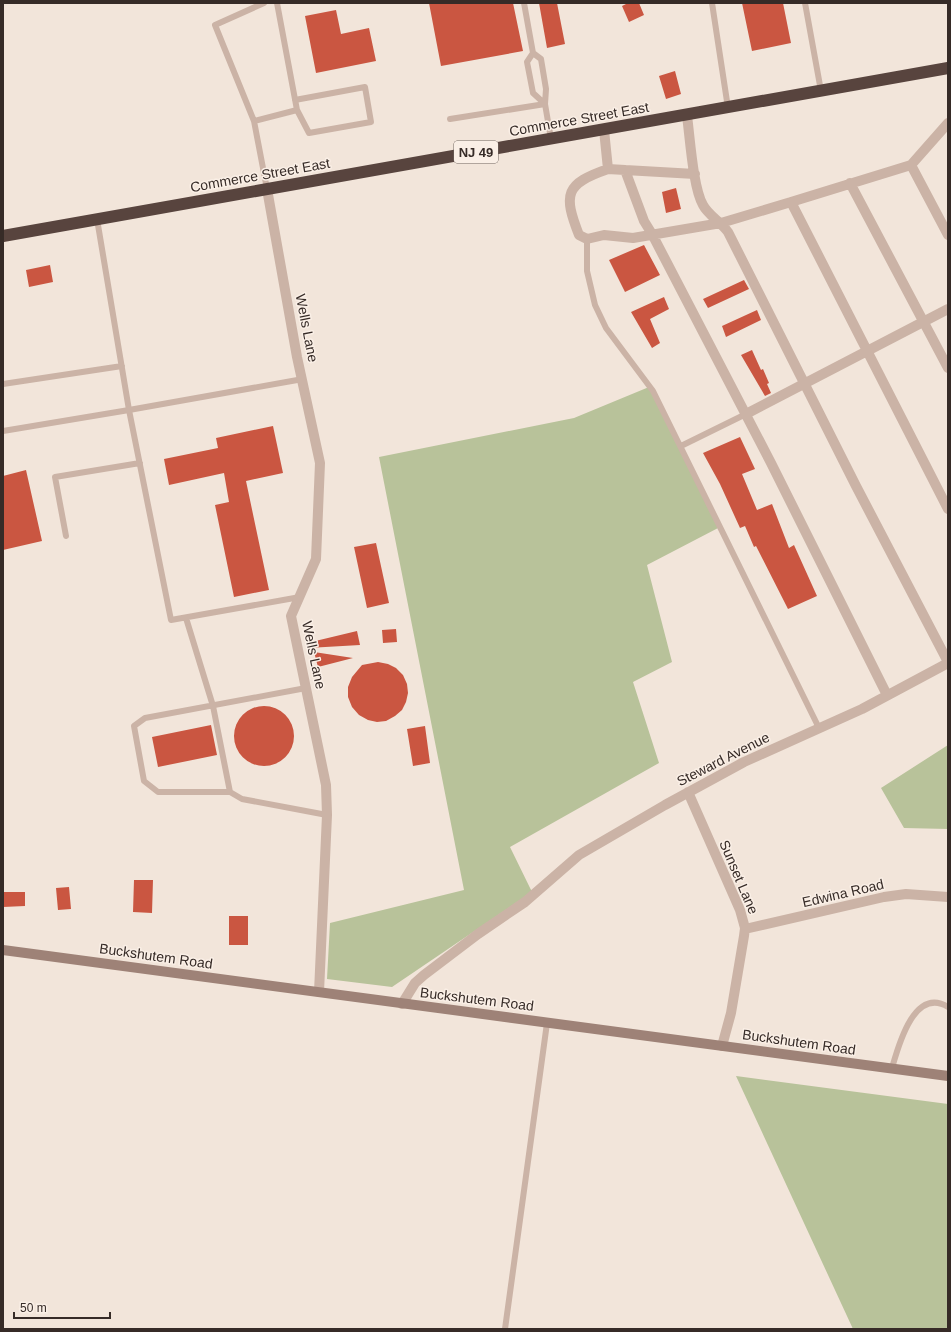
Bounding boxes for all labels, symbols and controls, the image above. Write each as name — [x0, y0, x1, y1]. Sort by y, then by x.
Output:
street label: Commerce Street East — [508, 99, 650, 139]
road number: NJ 49 — [454, 141, 498, 163]
street label: Commerce Street East — [189, 155, 331, 195]
street label: Wells Lane — [293, 293, 321, 364]
street label: Wells Lane — [299, 620, 329, 691]
street label: Steward Avenue — [674, 729, 772, 789]
street label: Sunset Lane — [716, 838, 762, 917]
street label: Edwina Road — [801, 876, 885, 910]
street label: Buckshutem Road — [98, 940, 214, 972]
street label: Buckshutem Road — [419, 984, 535, 1014]
street label: Buckshutem Road — [741, 1026, 857, 1058]
scale bar — [14, 1294, 110, 1320]
text: 50 m — [20, 1301, 47, 1315]

